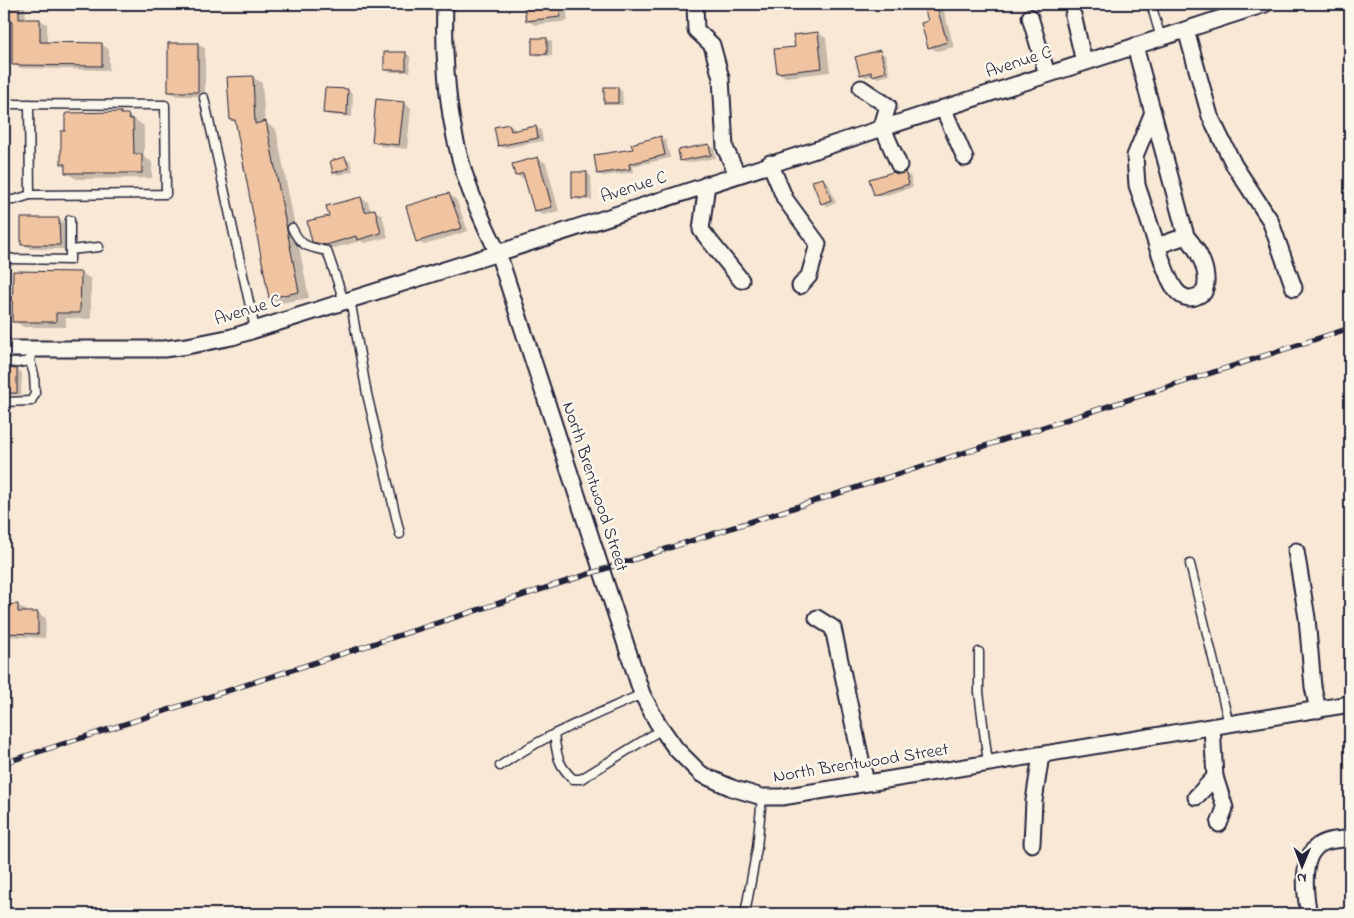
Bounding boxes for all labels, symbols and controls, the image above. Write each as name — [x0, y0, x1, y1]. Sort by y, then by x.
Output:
street label: Avenue C — [983, 40, 1056, 86]
street label: Avenue C — [598, 165, 671, 211]
street label: Avenue C — [212, 289, 285, 333]
street label: North Brentwood Street — [554, 399, 634, 575]
street label: North Brentwood Street — [771, 737, 951, 791]
north arrow — [1276, 840, 1326, 890]
text: N — [1297, 867, 1307, 888]

